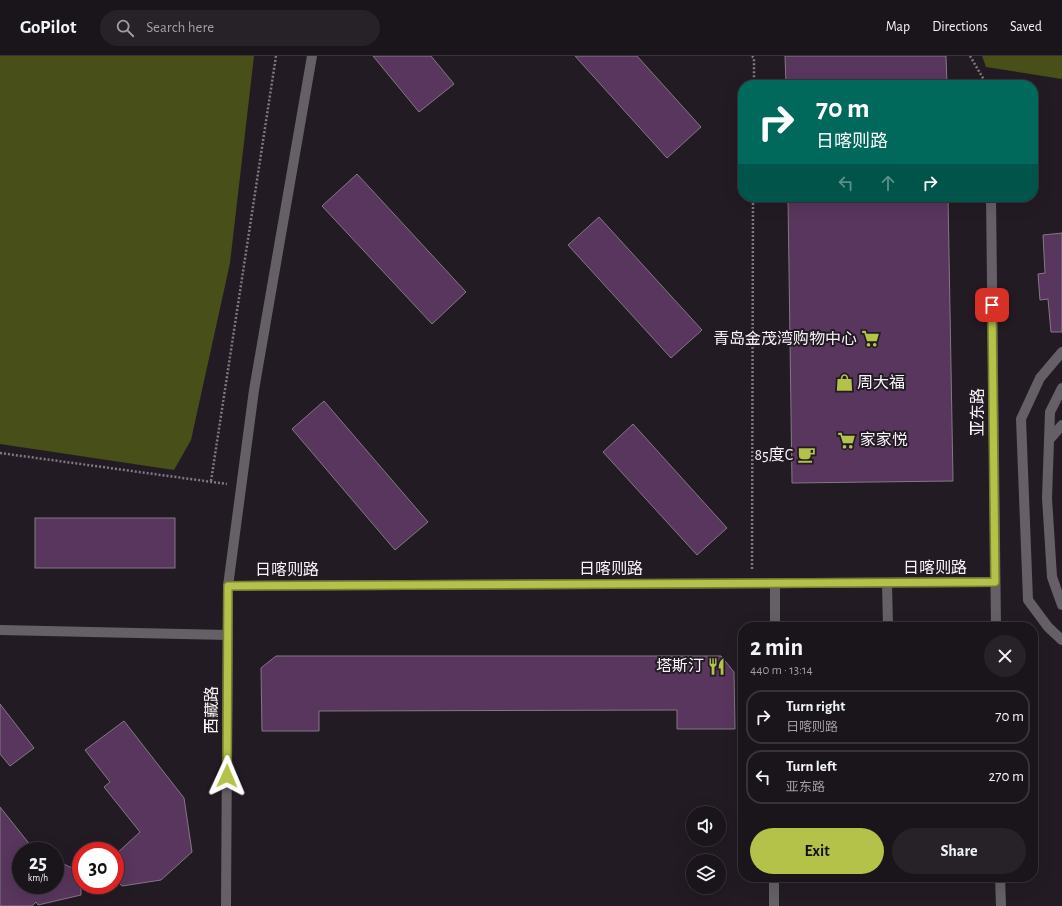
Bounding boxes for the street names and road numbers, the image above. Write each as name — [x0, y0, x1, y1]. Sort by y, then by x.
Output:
street label: 亚东路 — [969, 388, 986, 436]
street label: 日喀则路 — [903, 559, 967, 576]
street label: 日喀则路 — [579, 560, 643, 577]
street label: 日喀则路 — [255, 561, 319, 578]
street label: 西藏路 — [203, 686, 220, 734]

